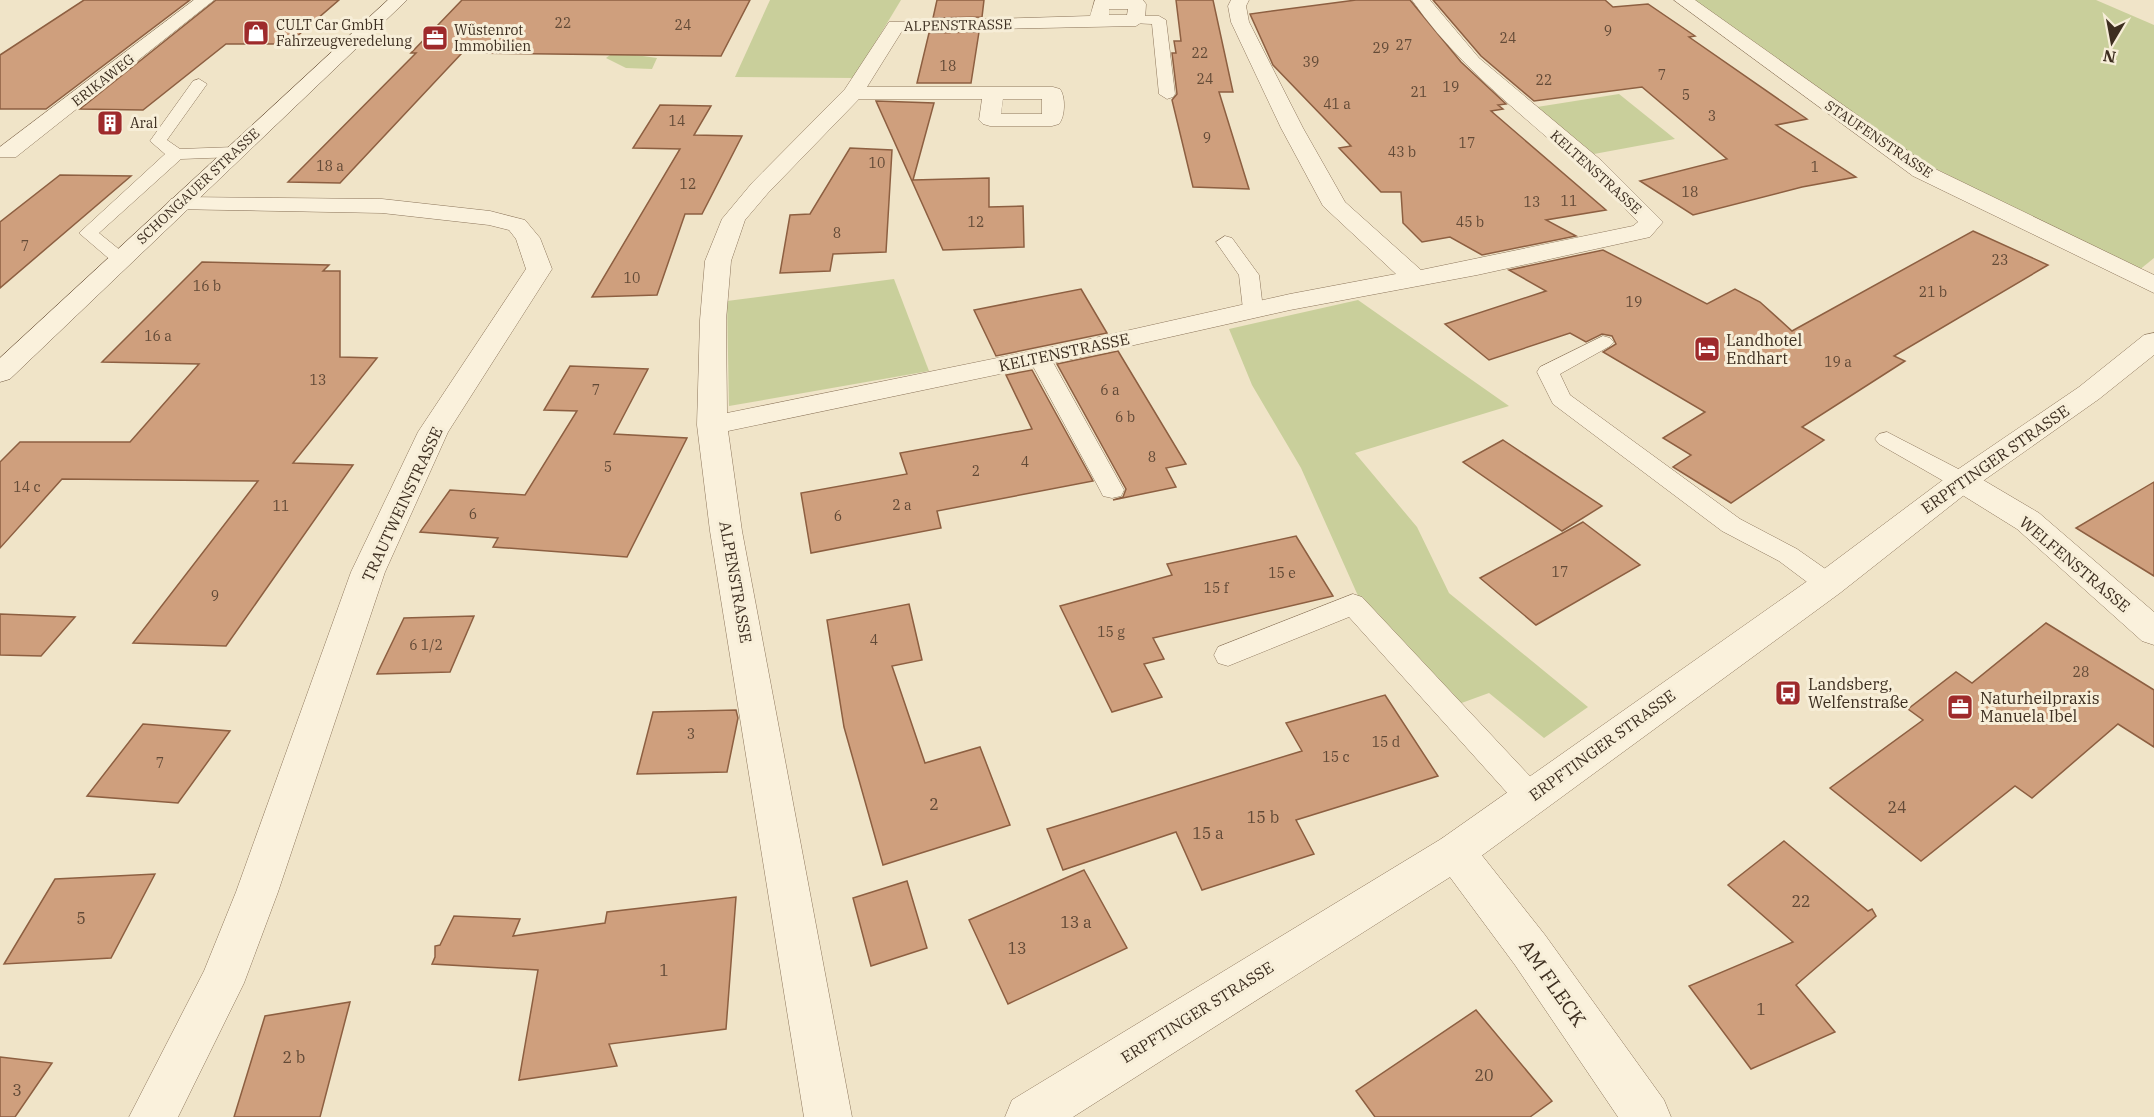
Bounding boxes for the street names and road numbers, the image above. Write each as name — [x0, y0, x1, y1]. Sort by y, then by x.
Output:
street label: ALPENSTRASSE — [904, 15, 1012, 35]
street label: ERIKAWEG — [68, 50, 138, 110]
street label: STAUFENSTRASSE — [1822, 96, 1936, 182]
street label: SCHONGAUER STRASSE — [133, 124, 263, 248]
street label: KELTENSTRASSE — [1547, 126, 1645, 218]
street label: KELTENSTRASSE — [997, 328, 1131, 376]
street label: ERPFTINGER STRASSE — [1917, 400, 2073, 518]
street label: TRAUTWEINSTRASSE — [357, 423, 447, 585]
street label: WELFENSTRASSE — [2016, 512, 2134, 616]
street label: ALPENSTRASSE — [715, 519, 757, 645]
street label: ERPFTINGER STRASSE — [1525, 685, 1679, 805]
street label: AM FLECK — [1513, 934, 1593, 1032]
street label: ERPFTINGER STRASSE — [1117, 957, 1277, 1067]

